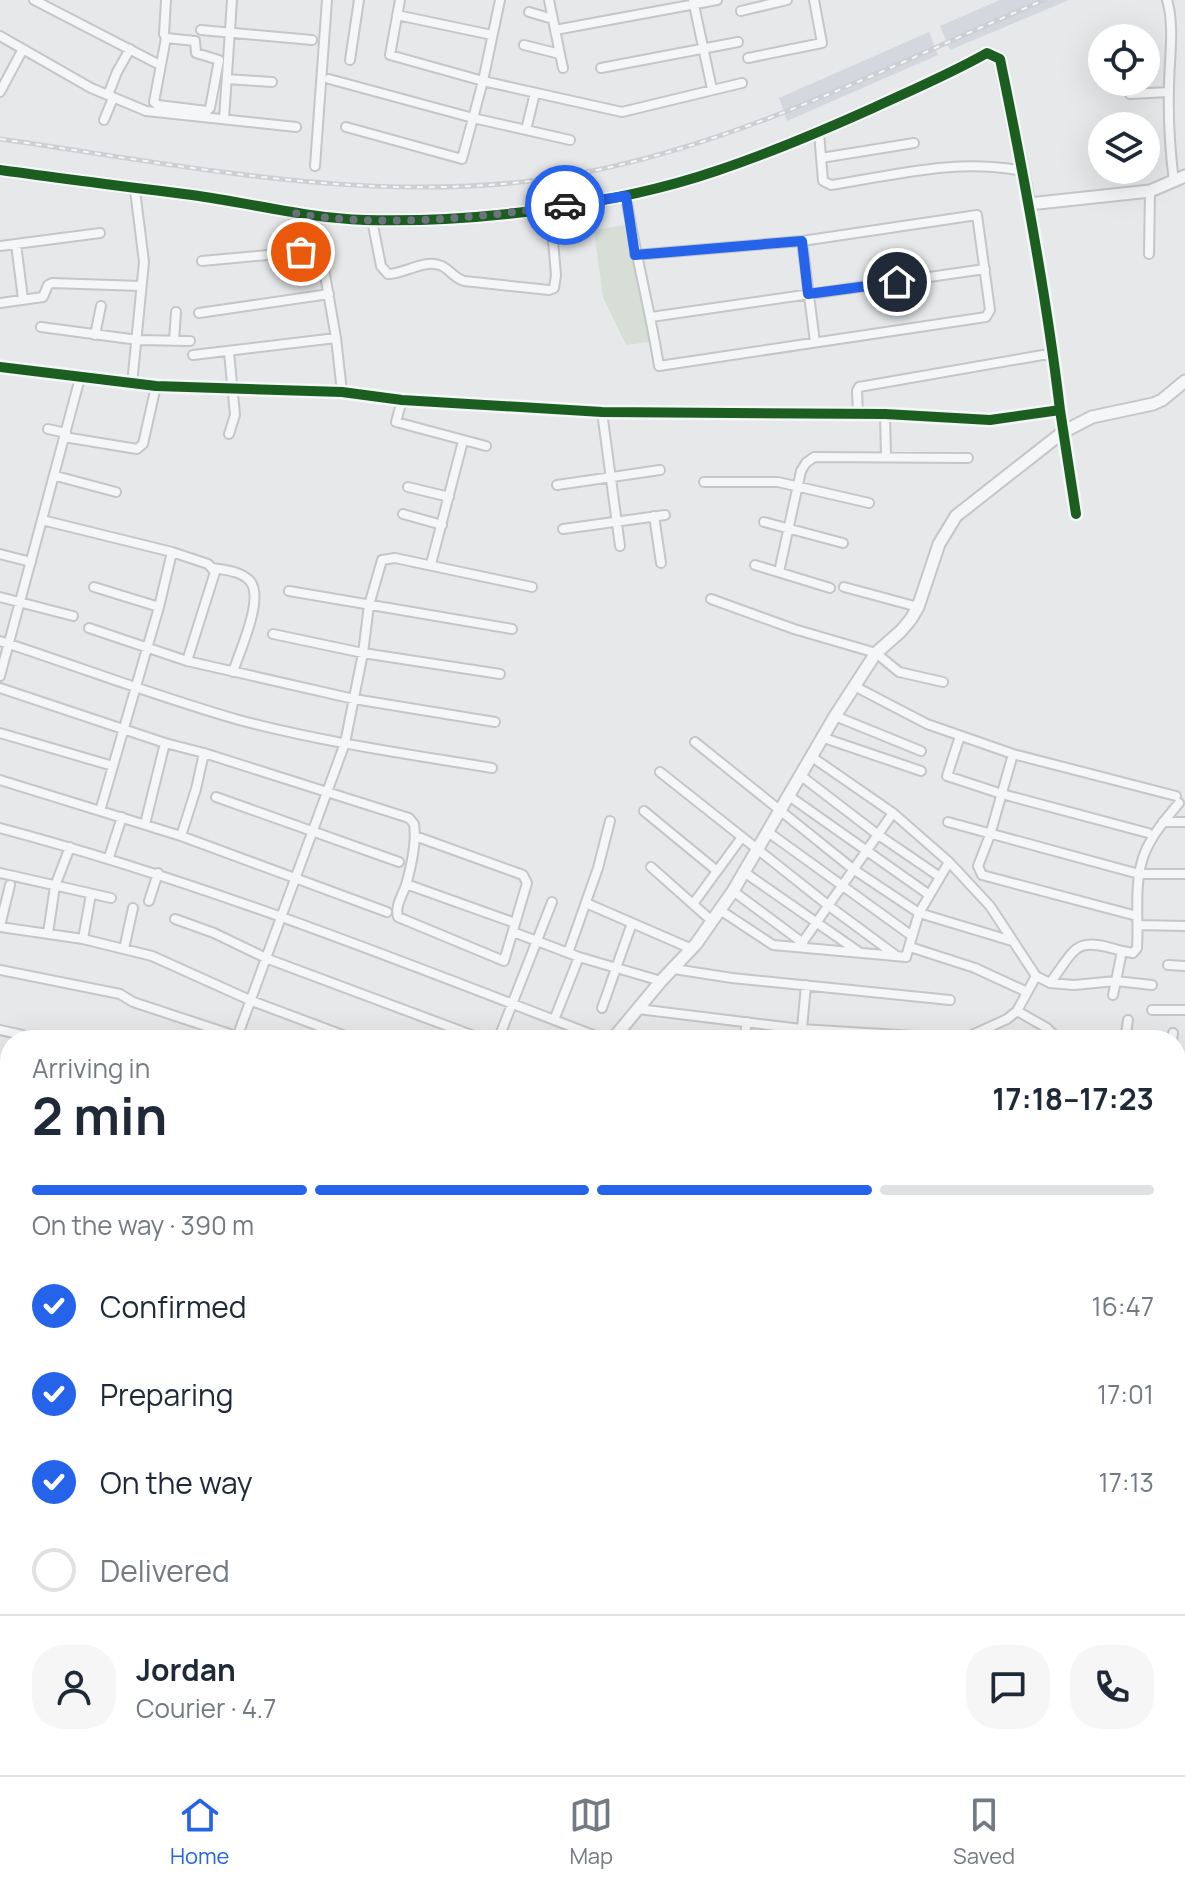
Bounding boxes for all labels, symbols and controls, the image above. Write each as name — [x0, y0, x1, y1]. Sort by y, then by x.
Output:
map controls — [1088, 24, 1160, 184]
button: locate — [1088, 24, 1160, 96]
button: layers — [1088, 112, 1160, 184]
courier — [525, 165, 605, 245]
icon: car — [543, 183, 587, 227]
pin — [267, 218, 335, 286]
icon: bag — [279, 230, 323, 274]
pin — [863, 248, 931, 316]
icon: home — [875, 260, 919, 304]
text: Arriving in — [32, 1050, 150, 1086]
text: 17:18–17:23 — [992, 1078, 1154, 1119]
text: 2 min — [32, 1080, 167, 1151]
text: On the way · 390 m — [32, 1207, 254, 1243]
icon: check — [32, 1284, 76, 1328]
text: Confirmed — [100, 1286, 247, 1327]
text: 16:47 — [1092, 1288, 1154, 1324]
icon: check — [32, 1372, 76, 1416]
text: Preparing — [100, 1374, 234, 1415]
text: 17:01 — [1097, 1376, 1154, 1412]
icon: check — [32, 1460, 76, 1504]
text: On the way — [100, 1462, 253, 1503]
text: 17:13 — [1099, 1464, 1154, 1500]
text: Delivered — [100, 1550, 230, 1591]
button: person — [32, 1645, 116, 1729]
button: chat — [966, 1645, 1050, 1729]
button: phone — [1070, 1645, 1154, 1729]
text: Jordan — [136, 1649, 236, 1690]
text: Courier · 4.7 — [136, 1690, 276, 1726]
tab: Home — [170, 1793, 229, 1871]
tab: Map — [569, 1793, 613, 1871]
tab: Saved — [953, 1793, 1015, 1871]

